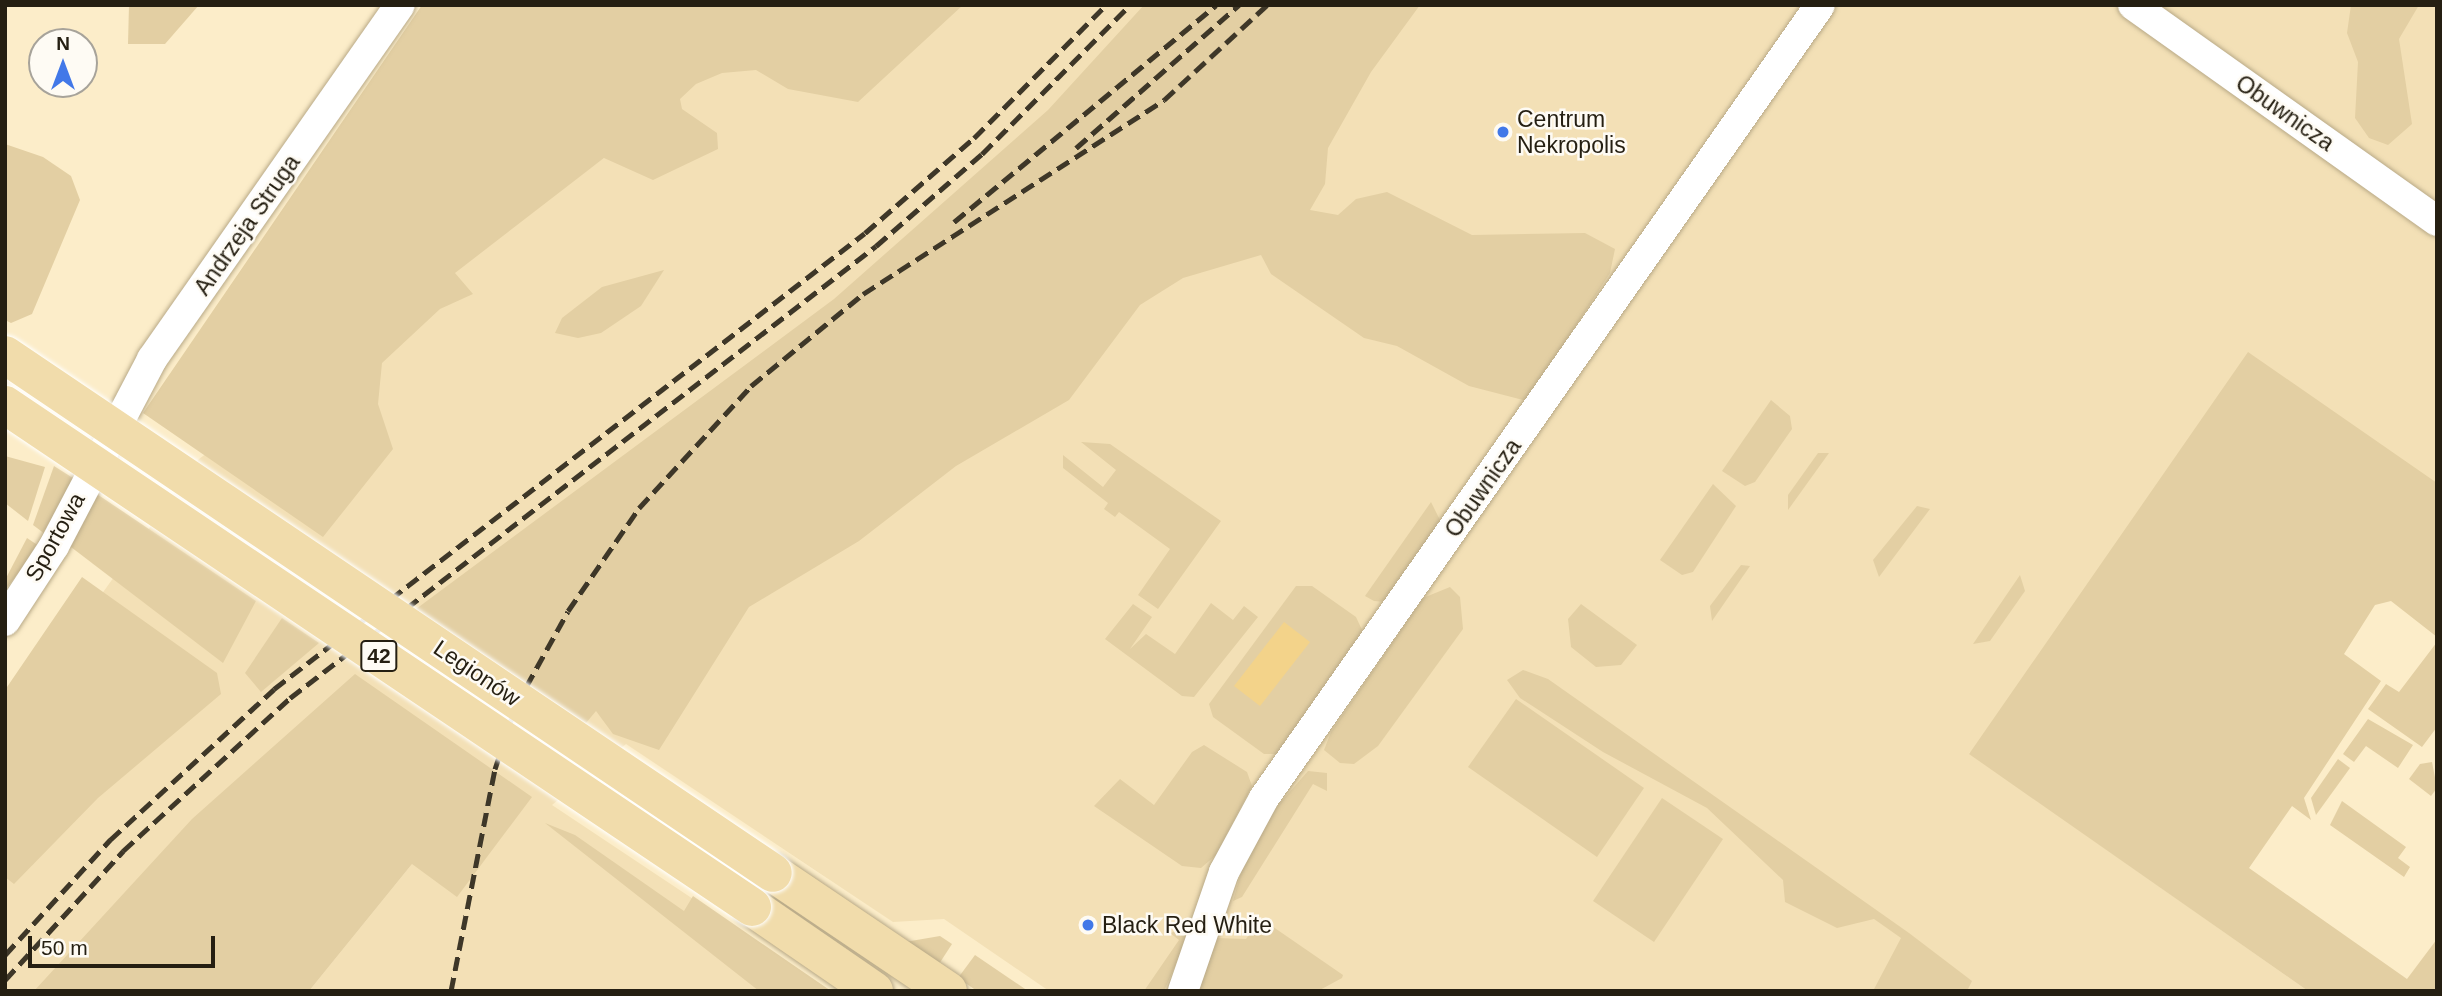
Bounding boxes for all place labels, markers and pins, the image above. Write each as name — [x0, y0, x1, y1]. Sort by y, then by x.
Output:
place label: Centrum Nekropolis — [1517, 105, 1626, 159]
marker: Centrum Nekropolis — [1495, 124, 1511, 140]
place label: Black Red White — [1102, 911, 1272, 939]
marker: Black Red White — [1080, 917, 1096, 933]

